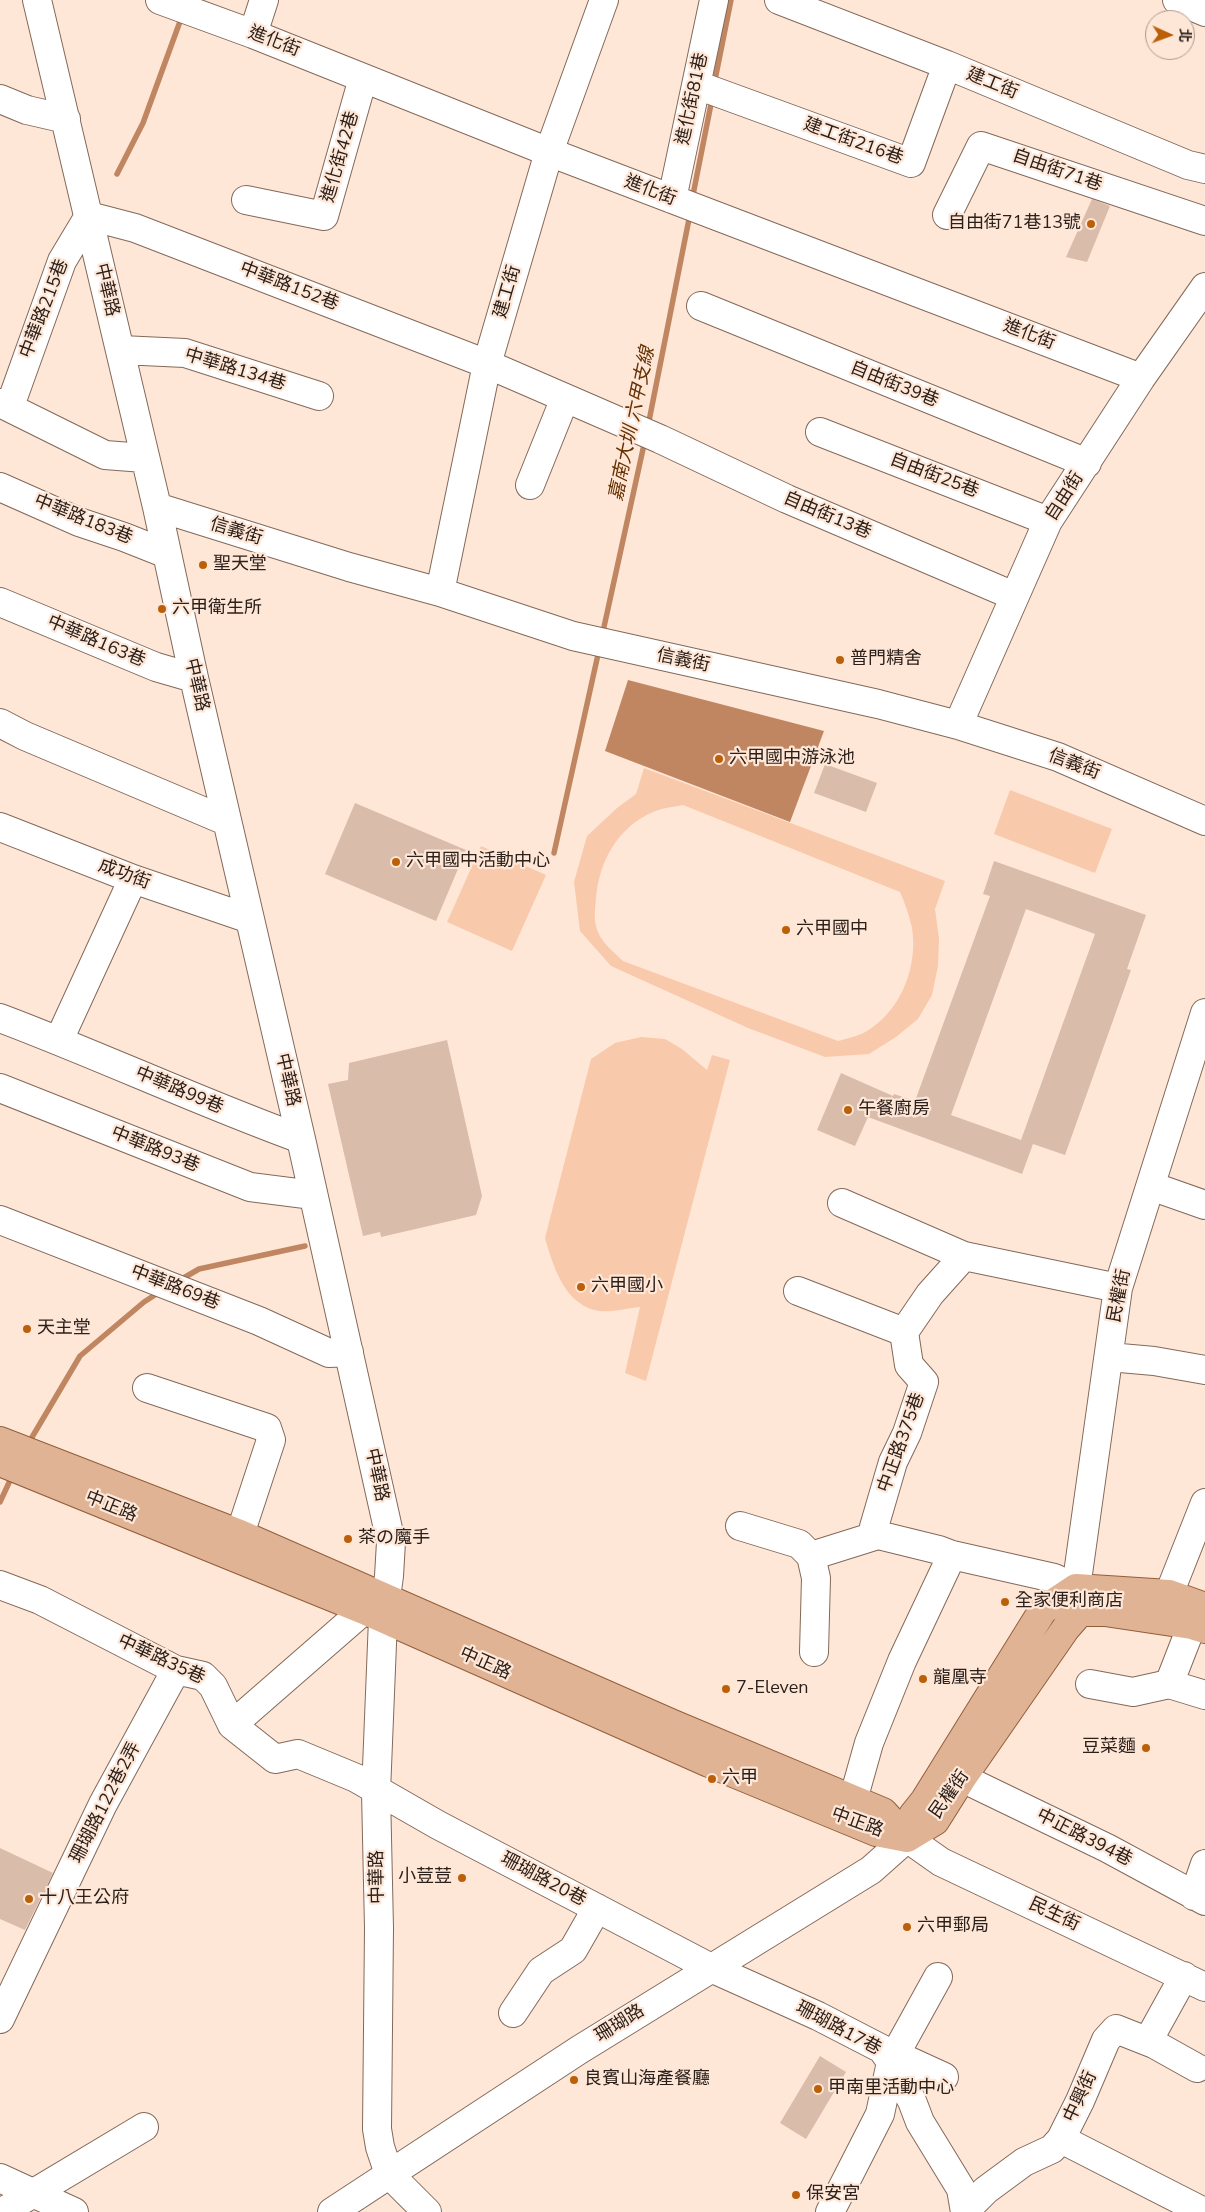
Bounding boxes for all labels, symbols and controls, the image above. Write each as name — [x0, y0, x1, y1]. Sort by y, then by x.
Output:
north arrow — [1145, 10, 1195, 60]
street label: 進化街 — [245, 22, 303, 62]
text: 北 — [1175, 28, 1194, 43]
street label: 進化街81巷 — [673, 51, 713, 147]
street label: 建工街 — [963, 64, 1021, 104]
street label: 進化街42巷 — [318, 109, 364, 205]
street label: 建工街216巷 — [800, 114, 906, 170]
street label: 自由街71巷 — [1009, 146, 1105, 196]
street label: 進化街 — [621, 171, 679, 211]
place label: 自由街71巷13號 — [948, 213, 1081, 235]
marker: 自由街71巷13號 — [1085, 218, 1097, 230]
street label: 中華路215巷 — [16, 256, 74, 362]
street label: 中華路152巷 — [236, 258, 342, 316]
street label: 中華路 — [89, 261, 123, 319]
street label: 建工街 — [490, 263, 526, 321]
street label: 進化街 — [1000, 315, 1058, 355]
street label: 中華路134巷 — [182, 344, 288, 396]
water label: 嘉南大圳 六甲支線 — [606, 345, 660, 503]
street label: 自由街39巷 — [847, 357, 941, 413]
street label: 自由街25巷 — [886, 449, 982, 503]
street label: 自由街 — [1041, 468, 1089, 526]
street label: 自由街13巷 — [780, 488, 874, 544]
street label: 中華路183巷 — [31, 490, 135, 550]
street label: 信義街 — [207, 514, 265, 550]
place label: 聖天堂 — [213, 554, 267, 576]
marker: 聖天堂 — [197, 559, 209, 571]
place label: 六甲衛生所 — [172, 598, 262, 620]
marker: 六甲衛生所 — [156, 603, 168, 615]
street label: 中華路163巷 — [44, 612, 148, 672]
street label: 信義街 — [654, 645, 712, 677]
place label: 普門精舍 — [850, 649, 922, 671]
marker: 普門精舍 — [834, 654, 846, 666]
street label: 中華路 — [179, 656, 213, 714]
street label: 信義街 — [1045, 745, 1103, 785]
place label: 六甲國中游泳池 — [729, 748, 855, 770]
marker: 六甲國中游泳池 — [713, 753, 725, 765]
place label: 六甲國中活動中心 — [406, 851, 550, 873]
street label: 成功街 — [95, 856, 153, 894]
marker: 六甲國中活動中心 — [390, 856, 402, 868]
place label: 六甲國中 — [796, 919, 868, 941]
marker: 六甲國中 — [780, 924, 792, 936]
street label: 中華路 — [270, 1051, 304, 1109]
street label: 中華路99巷 — [132, 1063, 226, 1119]
place label: 午餐廚房 — [858, 1099, 930, 1121]
marker: 午餐廚房 — [842, 1104, 854, 1116]
street label: 中華路93巷 — [108, 1122, 202, 1178]
street label: 中華路69巷 — [127, 1261, 223, 1315]
street label: 民權街 — [1104, 1267, 1136, 1325]
place label: 六甲國小 — [591, 1276, 663, 1298]
marker: 六甲國小 — [575, 1281, 587, 1293]
place label: 天主堂 — [37, 1318, 91, 1340]
marker: 天主堂 — [21, 1323, 33, 1335]
street label: 中正路375巷 — [874, 1390, 930, 1496]
street label: 中華路 — [360, 1446, 392, 1504]
street label: 中正路 — [82, 1487, 140, 1527]
place label: 茶の魔手 — [358, 1528, 430, 1550]
marker: 茶の魔手 — [342, 1533, 354, 1545]
place label: 全家便利商店 — [1015, 1591, 1123, 1613]
marker: 全家便利商店 — [999, 1596, 1011, 1608]
street label: 中華路35巷 — [114, 1630, 208, 1690]
street label: 中正路 — [456, 1643, 514, 1685]
place label: 龍凰寺 — [933, 1668, 987, 1690]
marker: 龍凰寺 — [917, 1673, 929, 1685]
place label: 7-Eleven — [736, 1678, 809, 1700]
marker: 7-Eleven — [720, 1683, 732, 1695]
place label: 豆菜麵 — [1082, 1737, 1136, 1759]
street label: 珊瑚路122巷2弄 — [66, 1739, 146, 1867]
marker: 豆菜麵 — [1140, 1742, 1152, 1754]
street label: 民權街 — [926, 1767, 974, 1823]
place label: 六甲 — [722, 1768, 758, 1790]
marker: 六甲 — [706, 1773, 718, 1785]
street label: 中正路 — [828, 1804, 886, 1842]
street label: 中正路394巷 — [1033, 1805, 1135, 1871]
street label: 珊瑚路20巷 — [497, 1848, 589, 1912]
street label: 中華路 — [367, 1850, 389, 1904]
place label: 小荳荳 — [398, 1867, 452, 1889]
marker: 小荳荳 — [456, 1872, 468, 1884]
place label: 十八王公府 — [39, 1888, 129, 1910]
marker: 十八王公府 — [23, 1893, 35, 1905]
street label: 民生街 — [1025, 1894, 1083, 1936]
place label: 六甲郵局 — [917, 1916, 989, 1938]
marker: 六甲郵局 — [901, 1921, 913, 1933]
street label: 珊瑚路17巷 — [792, 1997, 884, 2061]
street label: 珊瑚路 — [591, 2001, 649, 2047]
street label: 中興街 — [1060, 2068, 1102, 2126]
place label: 良賓山海產餐廳 — [584, 2069, 710, 2091]
marker: 良賓山海產餐廳 — [568, 2074, 580, 2086]
place label: 甲南里活動中心 — [828, 2078, 954, 2100]
marker: 甲南里活動中心 — [812, 2083, 824, 2095]
place label: 保安宮 — [806, 2184, 860, 2206]
marker: 保安宮 — [790, 2189, 802, 2201]

